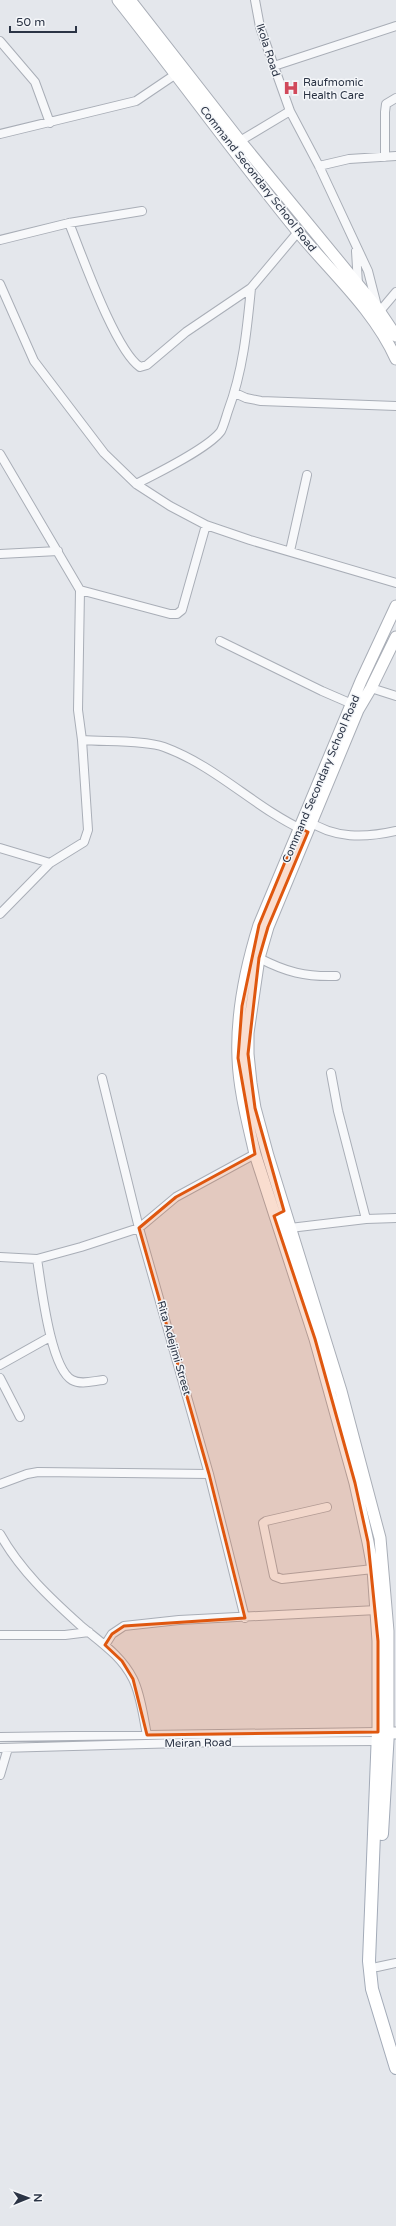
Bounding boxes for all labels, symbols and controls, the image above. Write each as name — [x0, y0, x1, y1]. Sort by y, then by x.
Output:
scale bar — [10, 8, 76, 34]
text: 50 m — [16, 15, 45, 29]
street label: Ikola Road — [253, 22, 283, 78]
place label: Raufmomic Health Care — [303, 76, 364, 102]
hospital icon: Raufmomic Health Care — [282, 79, 300, 97]
street label: Command Secondary School Road — [197, 104, 319, 254]
street label: Command Secondary School Road — [280, 693, 362, 865]
street label: Rita Adejimi Street — [154, 1299, 194, 1397]
street label: Meiran Road — [164, 1736, 232, 1750]
north arrow — [8, 2178, 48, 2218]
text: N — [31, 2193, 44, 2202]

